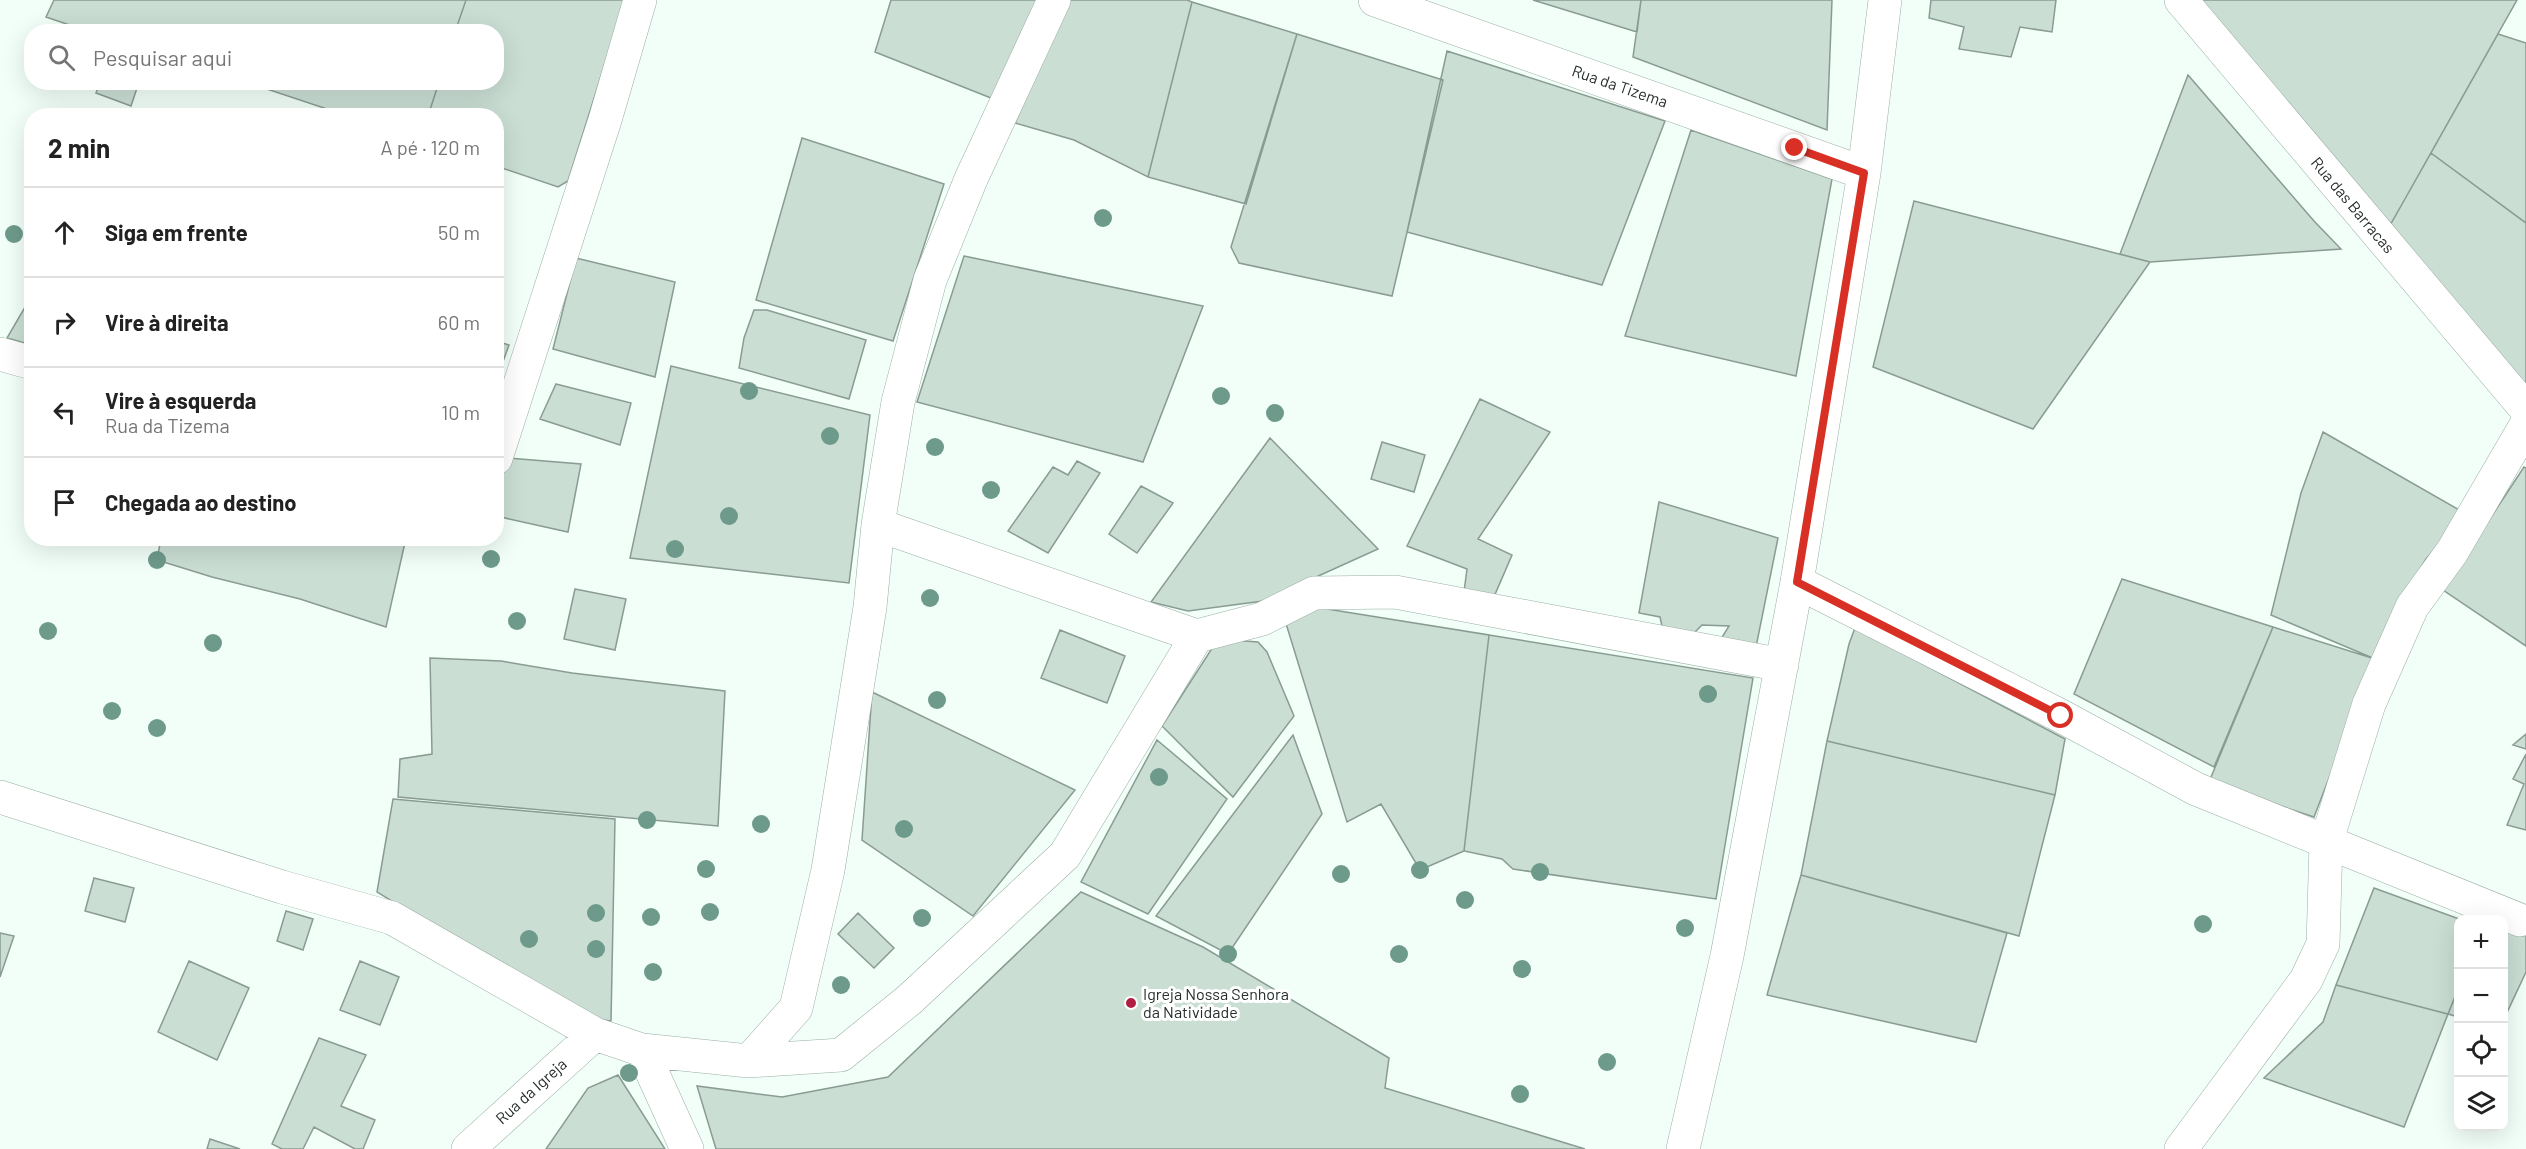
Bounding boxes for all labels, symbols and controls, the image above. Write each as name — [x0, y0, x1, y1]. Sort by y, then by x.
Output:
search box — [24, 24, 504, 90]
icon: search — [45, 41, 78, 74]
text: Pesquisar aqui — [93, 44, 232, 70]
street label: Rua da Tizema — [1570, 60, 1670, 111]
text: 2 min — [48, 132, 110, 163]
route end — [1781, 134, 1807, 160]
text: A pé · 120 m — [381, 135, 480, 159]
street label: Rua das Barracas — [2308, 153, 2399, 257]
icon: ahead — [48, 216, 81, 249]
text: Siga em frente — [105, 219, 248, 245]
text: 50 m — [438, 220, 480, 244]
icon: right — [48, 306, 81, 339]
text: Vire à direita — [105, 309, 229, 335]
text: 60 m — [438, 310, 480, 334]
text: Vire à esquerda — [105, 387, 256, 413]
icon: left — [48, 396, 81, 429]
text: 10 m — [441, 400, 480, 424]
text: Rua da Tizema — [105, 413, 230, 437]
icon: arrive — [48, 486, 81, 519]
text: Chegada ao destino — [105, 489, 296, 515]
route start — [2047, 702, 2073, 728]
map controls — [2454, 915, 2508, 1131]
button: + — [2454, 915, 2508, 969]
button: − — [2454, 969, 2508, 1023]
place label: Igreja Nossa Senhora da Natividade — [1143, 984, 1289, 1021]
marker: Igreja Nossa Senhora da Natividade — [1124, 996, 1138, 1010]
button: locate — [2454, 1023, 2508, 1077]
street label: Rua da Igreja — [491, 1054, 570, 1127]
button: layers — [2454, 1077, 2508, 1131]

